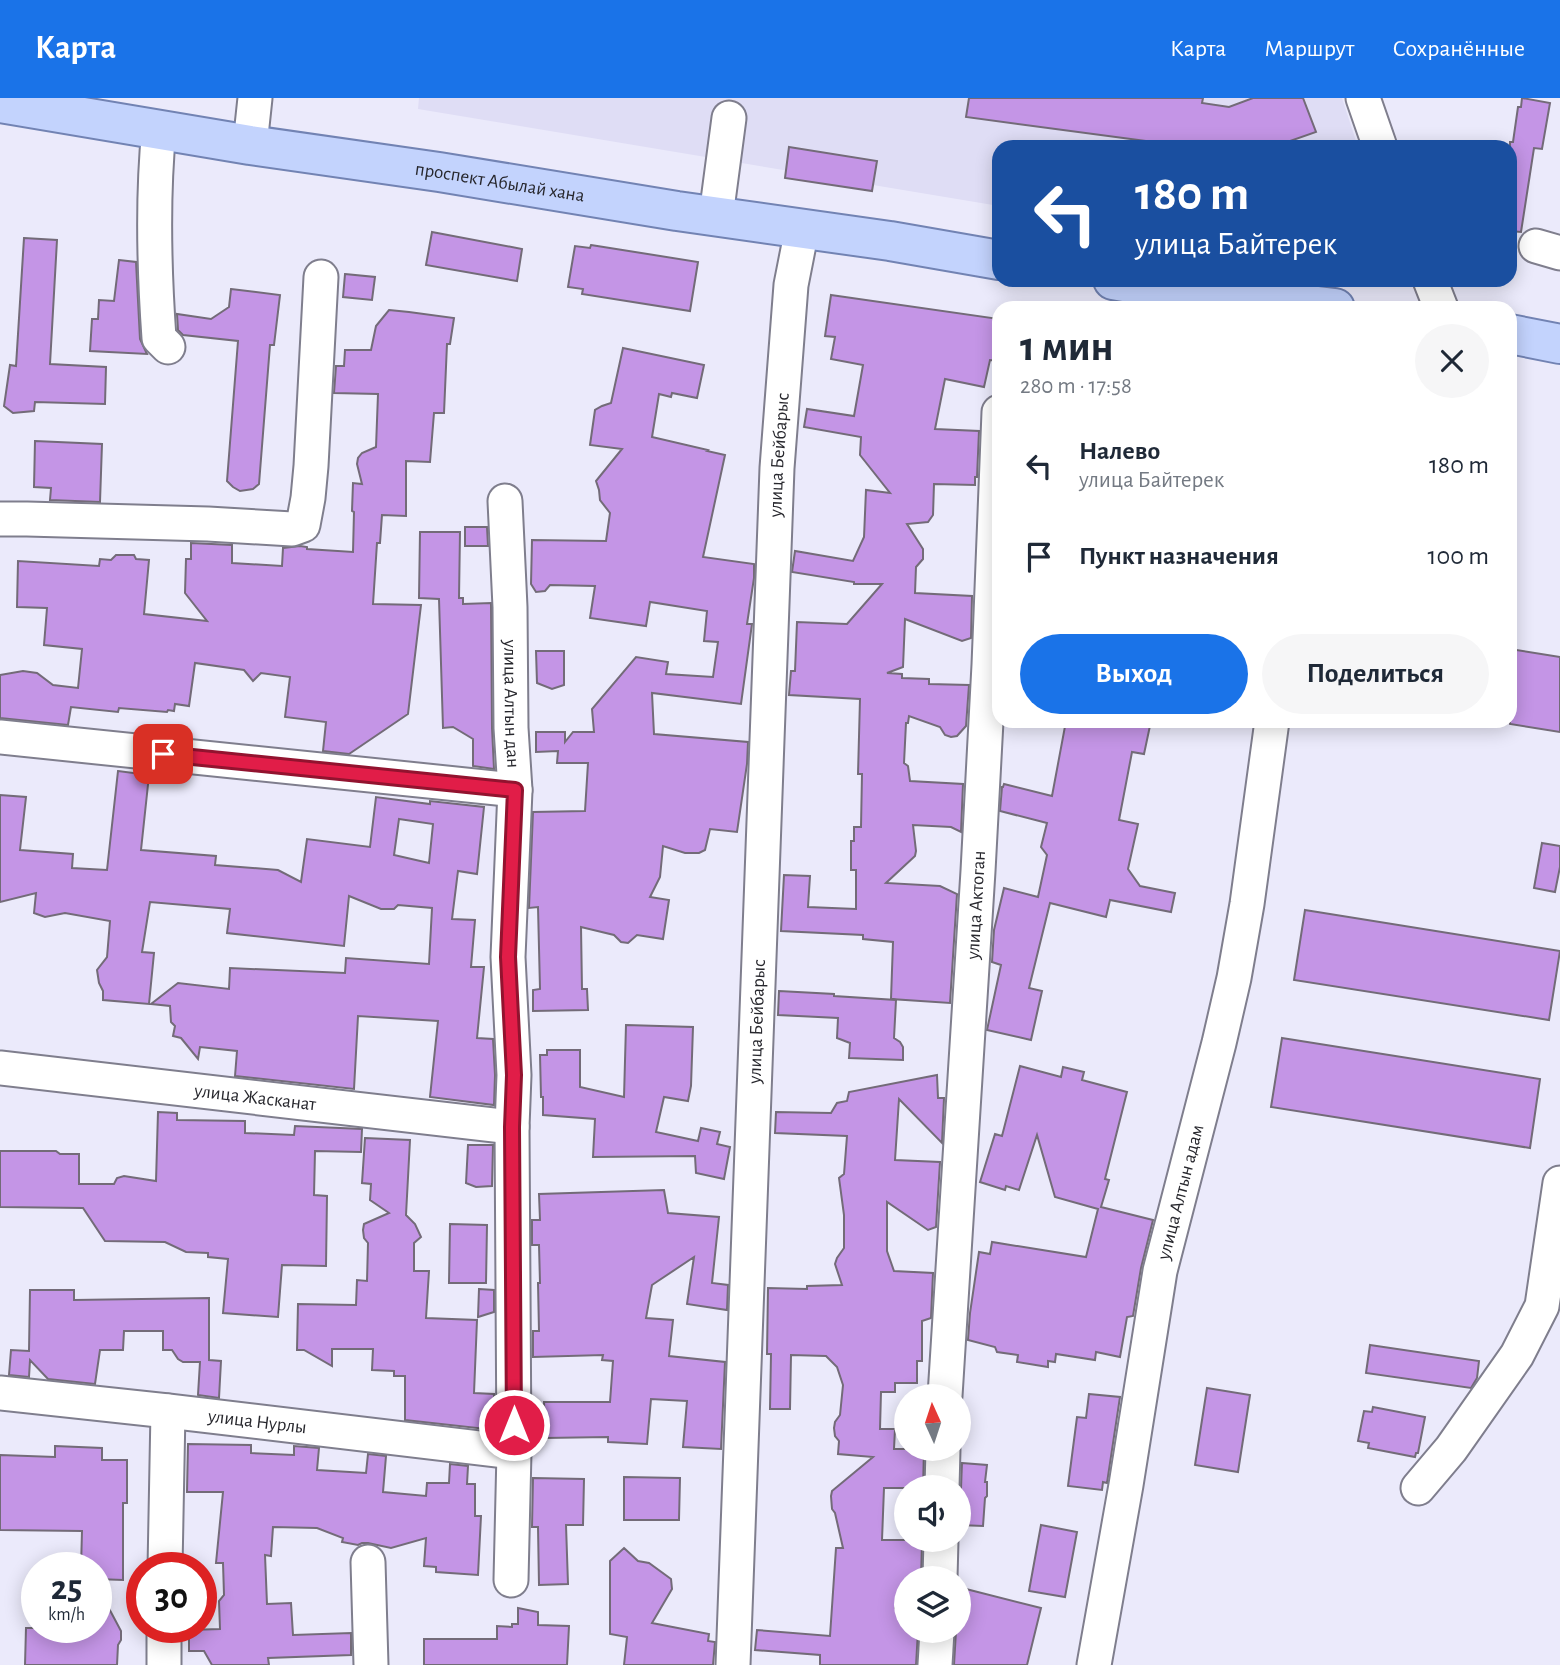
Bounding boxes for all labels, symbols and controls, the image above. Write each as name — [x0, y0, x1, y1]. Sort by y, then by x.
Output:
text: Карта — [35, 32, 116, 65]
text: Карта — [1170, 37, 1226, 61]
text: Маршрут — [1264, 37, 1354, 61]
text: Сохранённые — [1392, 37, 1525, 61]
street label: проспект Абылай хана — [414, 159, 586, 205]
icon: left — [1020, 168, 1111, 259]
text: 180 m — [1135, 170, 1249, 219]
text: улица Байтерек — [1135, 228, 1337, 260]
button: close — [1415, 324, 1489, 398]
text: 1 мин — [1020, 326, 1114, 368]
text: 280 m · 17:58 — [1020, 375, 1132, 398]
street label: улица Бейбарыс — [766, 392, 792, 519]
text: Налево — [1079, 438, 1160, 464]
icon: left — [1020, 447, 1058, 485]
text: 180 m — [1429, 452, 1489, 478]
text: улица Байтерек — [1079, 469, 1224, 492]
icon: arrive — [1020, 538, 1058, 576]
text: Пункт назначения — [1079, 543, 1279, 569]
text: 100 m — [1428, 543, 1489, 569]
button: Выход — [1020, 634, 1248, 714]
button: Поделиться — [1262, 634, 1489, 714]
street label: улица Алтын дан — [501, 639, 523, 769]
pin — [133, 724, 193, 784]
icon: arrive — [144, 735, 182, 773]
street label: улица Актоган — [963, 850, 989, 961]
street label: улица Бейбарыс — [745, 959, 768, 1085]
street label: улица Жасканат — [192, 1081, 317, 1114]
street label: улица Алтын адам — [1154, 1123, 1207, 1263]
north arrow — [894, 1384, 971, 1461]
map controls — [894, 1384, 971, 1643]
position arrow — [477, 1388, 551, 1462]
street label: улица Нурлы — [206, 1406, 308, 1437]
button: sound — [894, 1475, 971, 1552]
speed limit sign: 30 — [126, 1552, 217, 1643]
button: layers — [894, 1566, 971, 1643]
text: 25 — [51, 1571, 82, 1606]
text: km/h — [48, 1606, 85, 1624]

